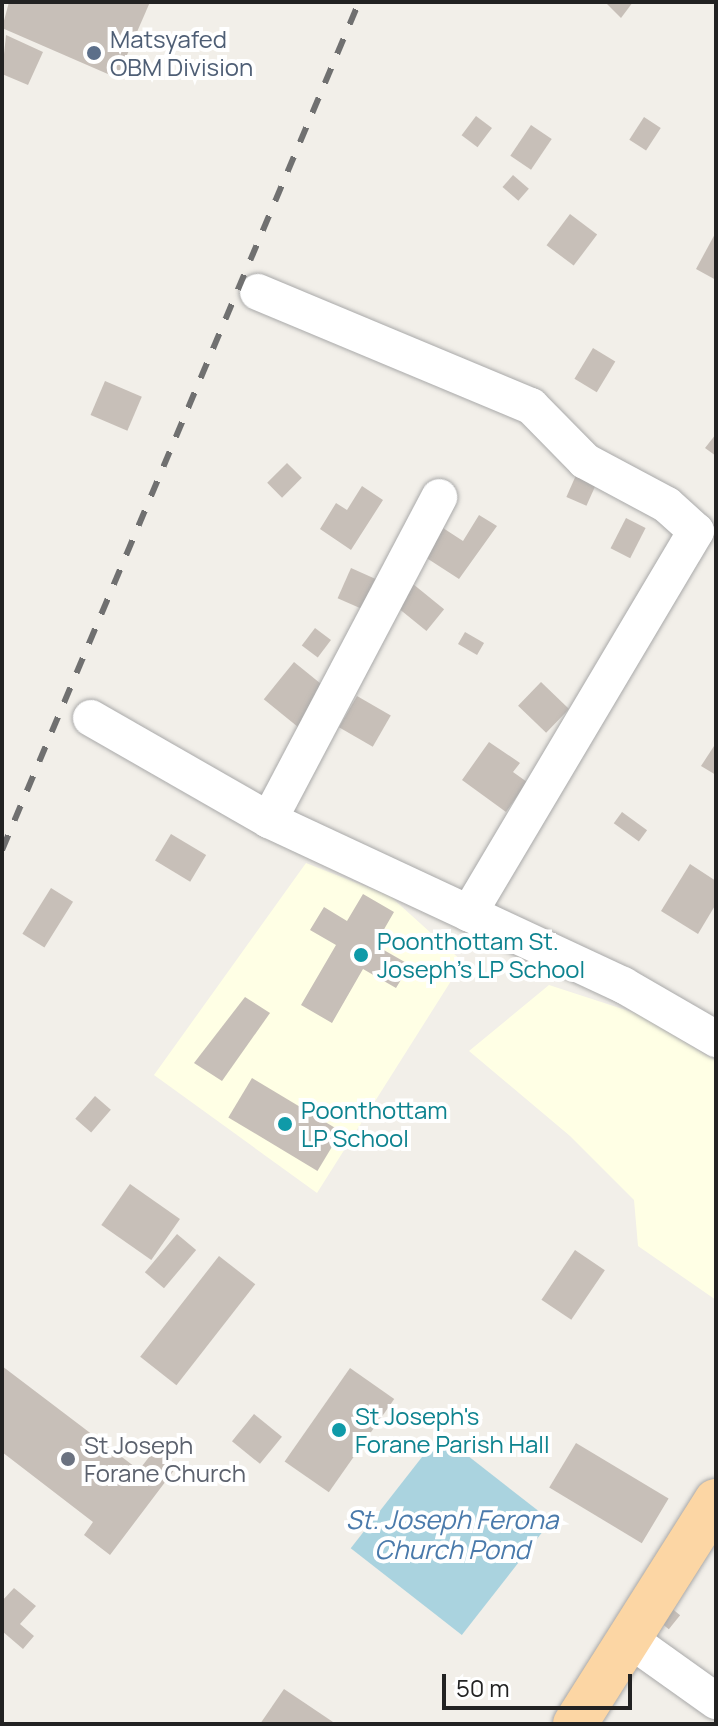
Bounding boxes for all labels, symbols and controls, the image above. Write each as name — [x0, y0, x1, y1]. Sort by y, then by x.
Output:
place label: Matsyafed OBM Division — [110, 25, 253, 81]
marker: Matsyafed OBM Division — [85, 44, 103, 62]
place label: Poonthottam St. Joseph's LP School — [377, 927, 585, 983]
marker: Poonthottam St. Joseph's LP School — [352, 946, 370, 964]
place label: Poonthottam LP School — [301, 1096, 448, 1152]
marker: Poonthottam LP School — [276, 1115, 294, 1133]
place label: St Joseph's Forane Parish Hall — [355, 1402, 550, 1458]
marker: St Joseph's Forane Parish Hall — [330, 1421, 348, 1439]
place label: St Joseph Forane Church — [84, 1431, 246, 1487]
marker: St Joseph Forane Church — [59, 1450, 77, 1468]
water label: St. Joseph Ferona Church Pond — [346, 1504, 558, 1566]
scale bar — [446, 1658, 636, 1708]
text: 50 m — [456, 1671, 510, 1704]

